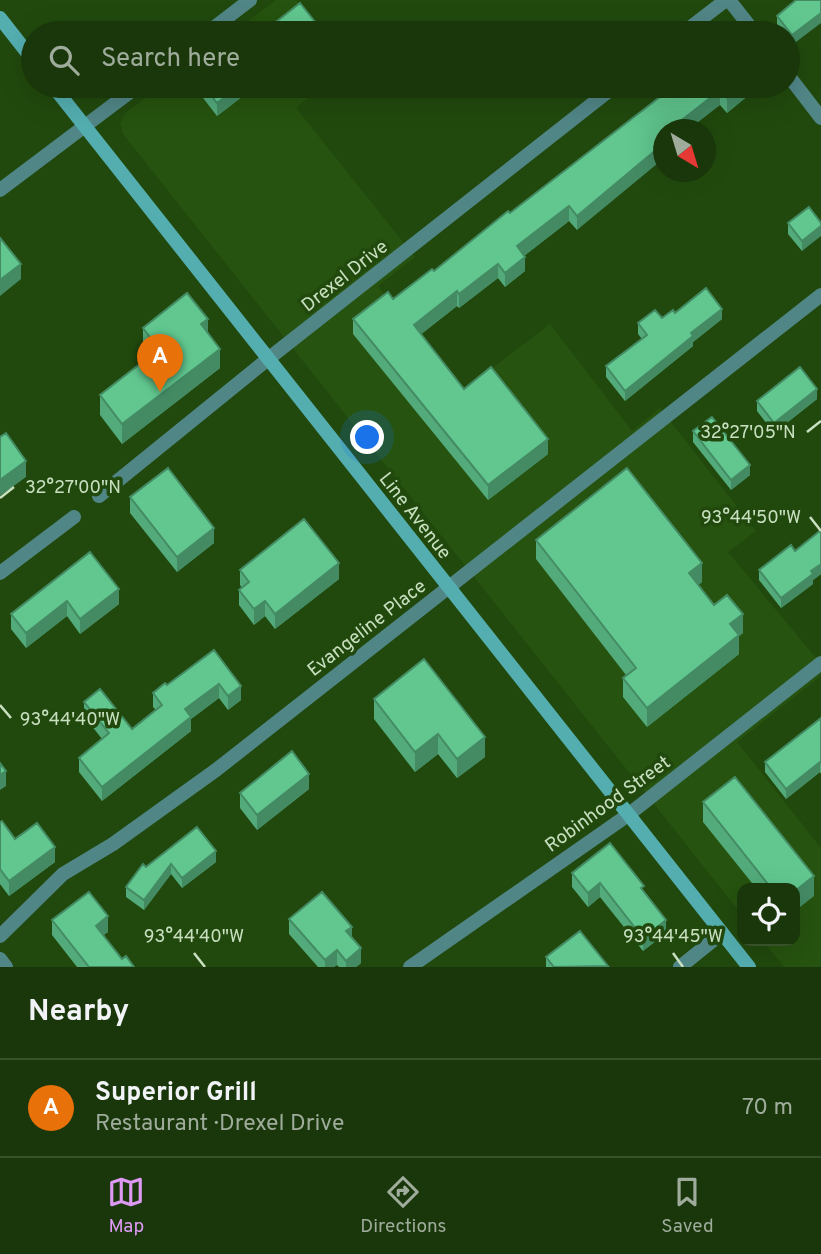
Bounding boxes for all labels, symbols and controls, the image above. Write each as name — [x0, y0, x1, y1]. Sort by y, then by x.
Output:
search box — [21, 21, 800, 98]
icon: search — [45, 41, 83, 79]
text: Search here — [101, 43, 240, 76]
north arrow — [653, 119, 716, 182]
street label: Drexel Drive — [297, 235, 393, 318]
pin: A — [137, 334, 183, 392]
your location — [350, 420, 384, 454]
text: 32°27'05"N — [700, 422, 796, 445]
street label: Line Avenue — [373, 468, 456, 565]
text: 32°27'00"N — [25, 477, 121, 500]
text: 93°44'50"W — [701, 507, 801, 530]
street label: Evangeline Place — [303, 575, 431, 682]
text: 93°44'40"W — [20, 709, 120, 732]
street label: Robinhood Street — [541, 751, 676, 858]
map controls — [737, 883, 800, 946]
button: locate — [737, 883, 800, 946]
text: 93°44'40"W — [144, 926, 244, 949]
text: 93°44'45"W — [623, 926, 723, 949]
text: Nearby — [28, 994, 129, 1031]
text: Superior Grill — [95, 1077, 257, 1110]
text: A — [43, 1094, 59, 1123]
text: 70 m — [742, 1094, 793, 1123]
text: Restaurant · Drexel Drive — [95, 1110, 344, 1139]
tab: Map — [107, 1173, 145, 1239]
tab: Directions — [360, 1173, 447, 1239]
tab: Saved — [661, 1173, 714, 1239]

